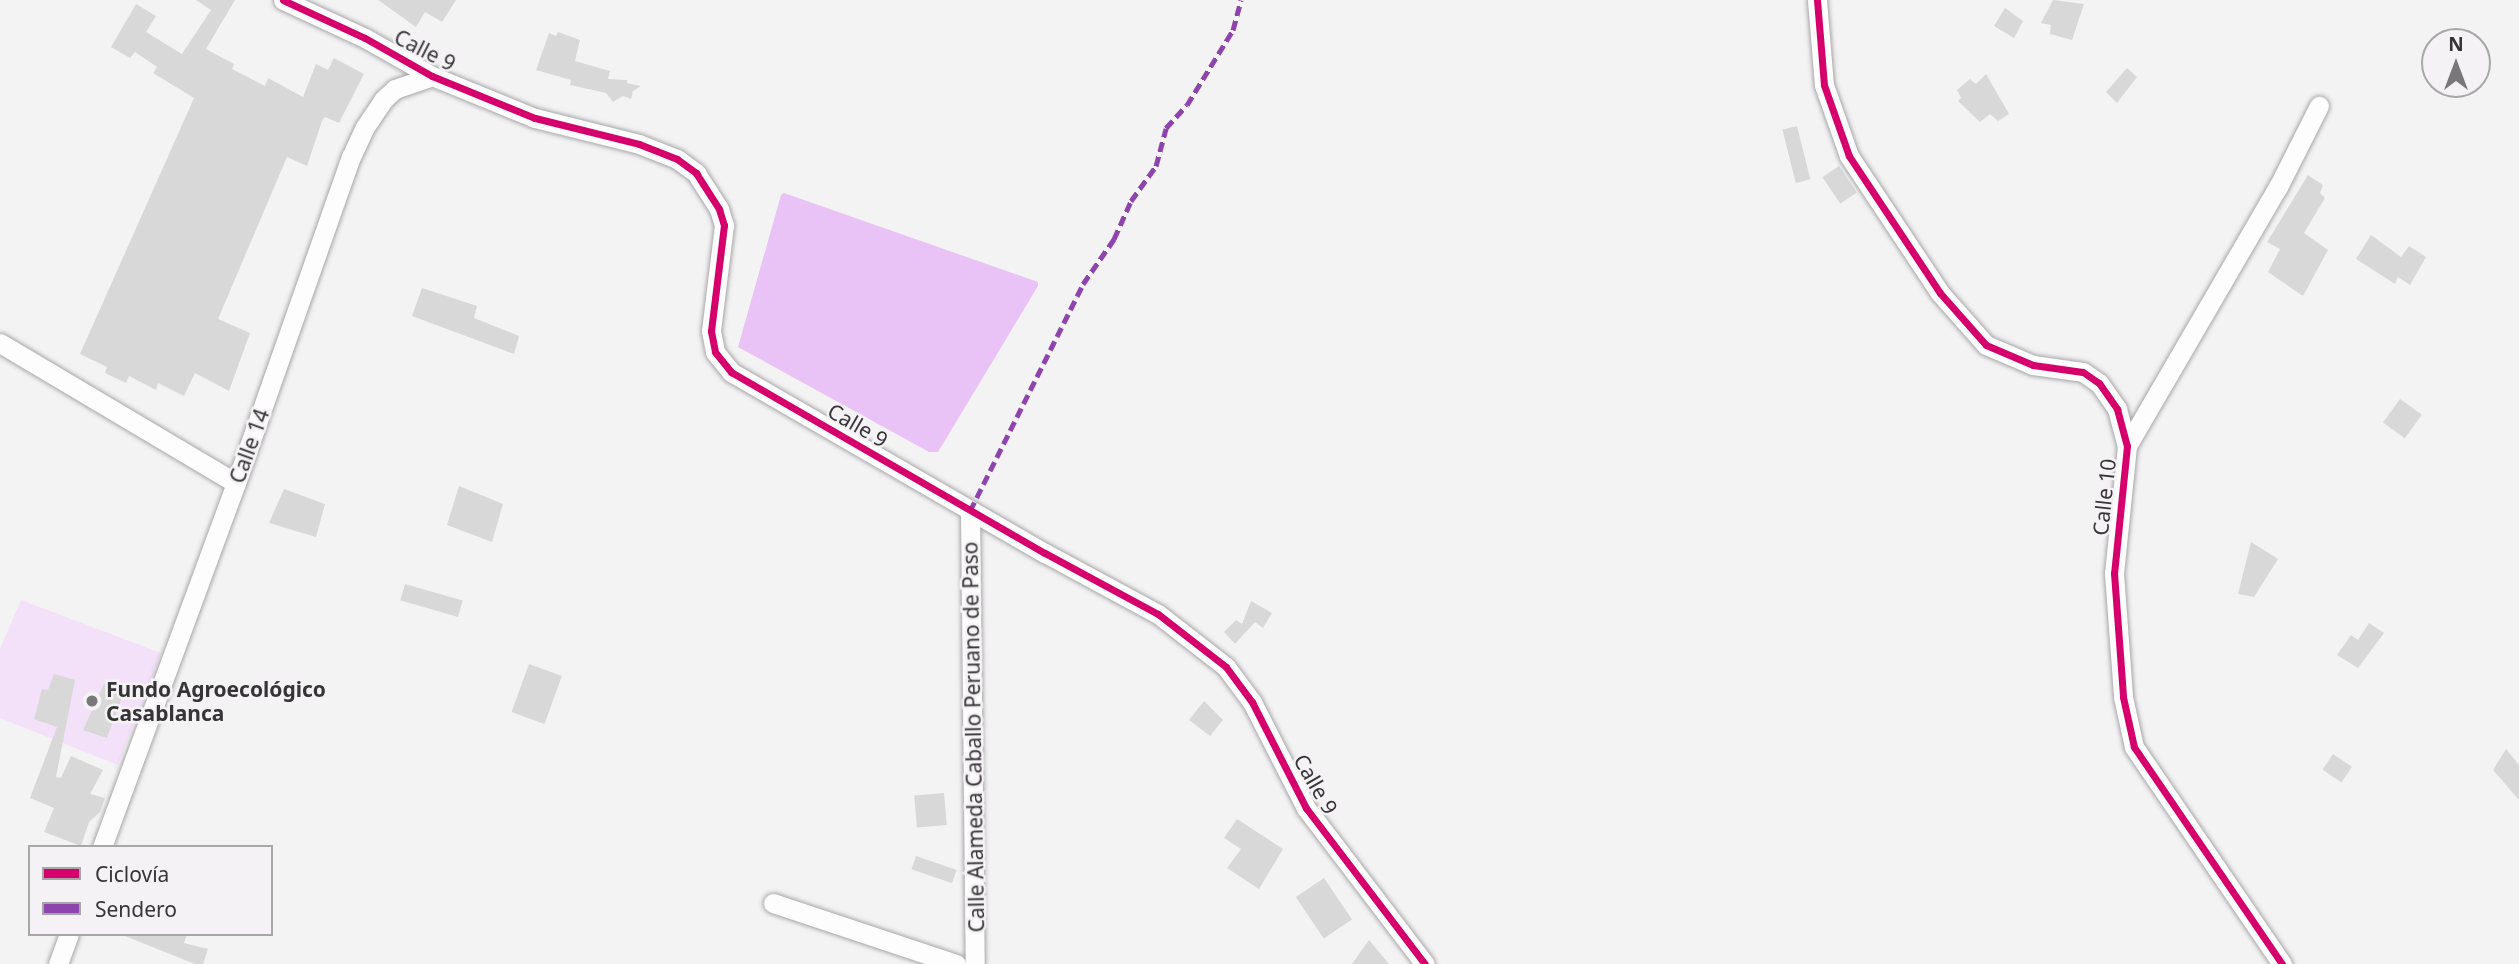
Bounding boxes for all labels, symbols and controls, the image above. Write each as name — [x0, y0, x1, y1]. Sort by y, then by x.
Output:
street label: Calle 9 — [390, 24, 460, 76]
north arrow — [2421, 28, 2491, 98]
text: N — [2448, 31, 2464, 57]
street label: Calle 9 — [823, 398, 893, 452]
street label: Calle 14 — [224, 405, 274, 487]
street label: Calle 10 — [2087, 457, 2121, 537]
street label: Calle Alameda Caballo Peruano de Paso — [957, 541, 989, 933]
place label: Fundo Agroecológico Casablanca — [106, 676, 326, 726]
marker: Fundo Agroecológico Casablanca — [84, 693, 100, 709]
street label: Calle 9 — [1289, 749, 1343, 819]
legend — [28, 845, 273, 936]
text: Ciclovía — [95, 860, 169, 888]
text: Sendero — [95, 895, 177, 923]

